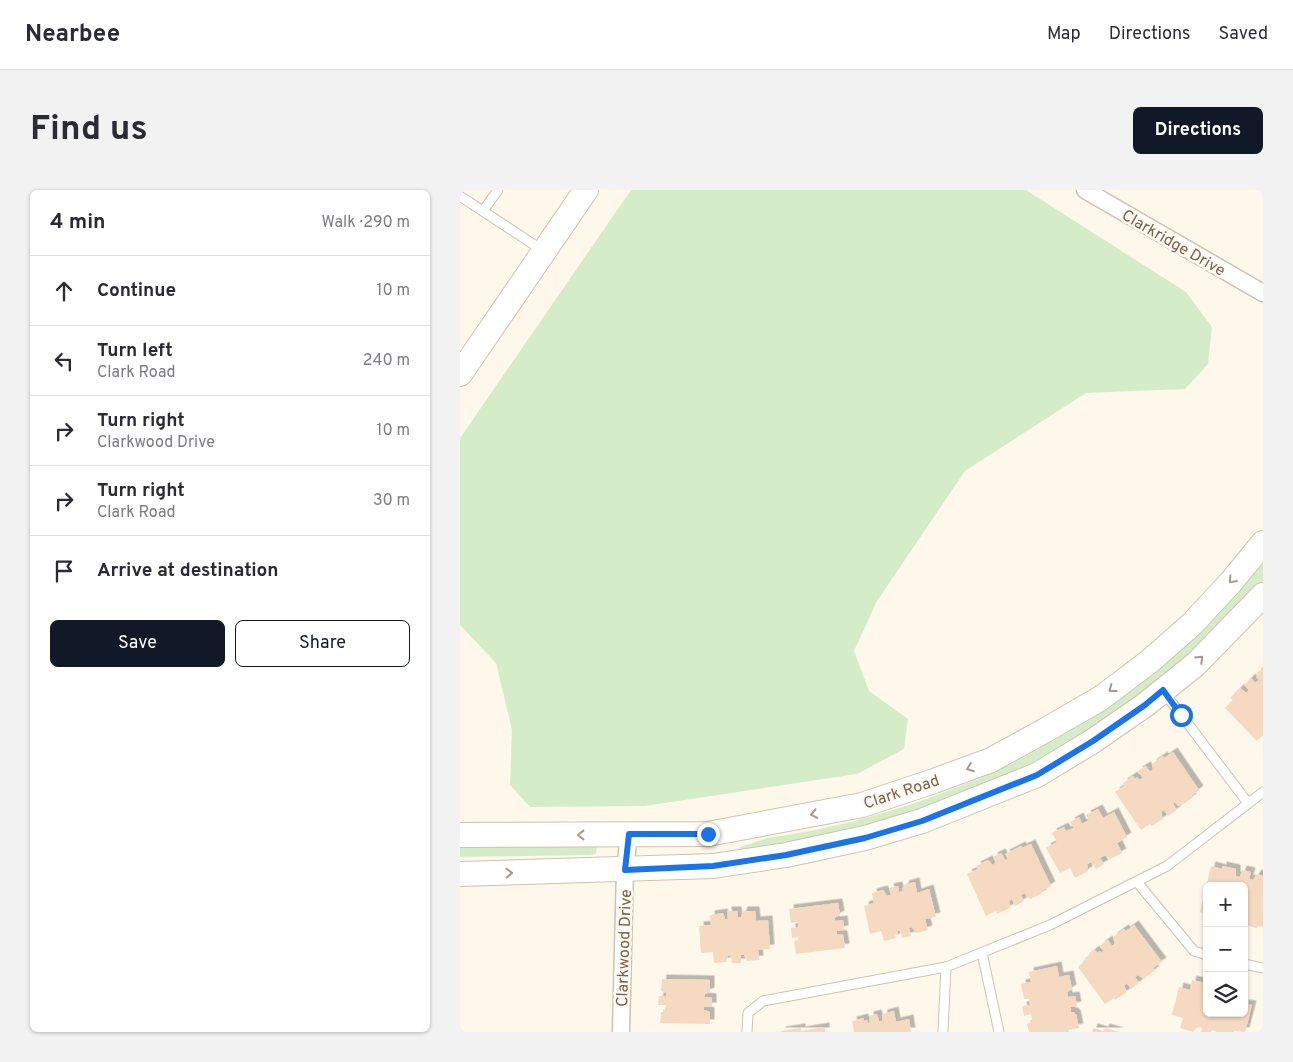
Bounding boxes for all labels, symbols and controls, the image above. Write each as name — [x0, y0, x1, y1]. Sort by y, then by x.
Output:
text: Nearbee — [25, 20, 120, 50]
text: Map — [1047, 23, 1081, 46]
text: Directions — [1109, 23, 1191, 46]
text: Saved — [1219, 23, 1268, 46]
button: Directions — [1133, 107, 1263, 154]
text: Find us — [30, 108, 148, 152]
street label: Clarkridge Drive — [1118, 206, 1228, 281]
text: 4 min — [50, 209, 106, 236]
text: Walk · 290 m — [322, 213, 410, 233]
icon: ahead — [50, 277, 78, 305]
text: Continue — [97, 279, 176, 303]
text: 10 m — [376, 281, 410, 301]
text: Turn left — [97, 339, 173, 363]
icon: left — [50, 347, 78, 375]
text: 240 m — [363, 351, 410, 371]
text: Clark Road — [97, 363, 176, 383]
text: Turn right — [97, 409, 185, 433]
icon: right — [50, 417, 78, 445]
text: 10 m — [376, 421, 410, 441]
text: Clarkwood Drive — [97, 433, 215, 453]
text: Turn right — [97, 479, 185, 503]
icon: right — [50, 487, 78, 515]
text: 30 m — [373, 491, 410, 511]
text: Clark Road — [97, 503, 176, 523]
icon: arrive — [50, 557, 78, 585]
text: Arrive at destination — [97, 559, 278, 583]
one-way arrow — [1228, 575, 1237, 584]
button: Save — [50, 620, 225, 667]
button: Share — [235, 620, 410, 667]
one-way arrow — [1194, 656, 1203, 665]
one-way arrow — [1109, 684, 1118, 692]
route start — [1170, 704, 1193, 727]
one-way arrow — [966, 762, 975, 772]
street label: Clark Road — [861, 771, 942, 815]
one-way arrow — [810, 808, 819, 818]
route end — [697, 823, 720, 846]
one-way arrow — [576, 830, 584, 840]
one-way arrow — [505, 868, 513, 878]
map controls — [1203, 882, 1248, 1017]
button: + — [1203, 882, 1248, 927]
street label: Clarkwood Drive — [613, 889, 637, 1007]
button: − — [1203, 927, 1248, 972]
button: layers — [1203, 972, 1248, 1017]

